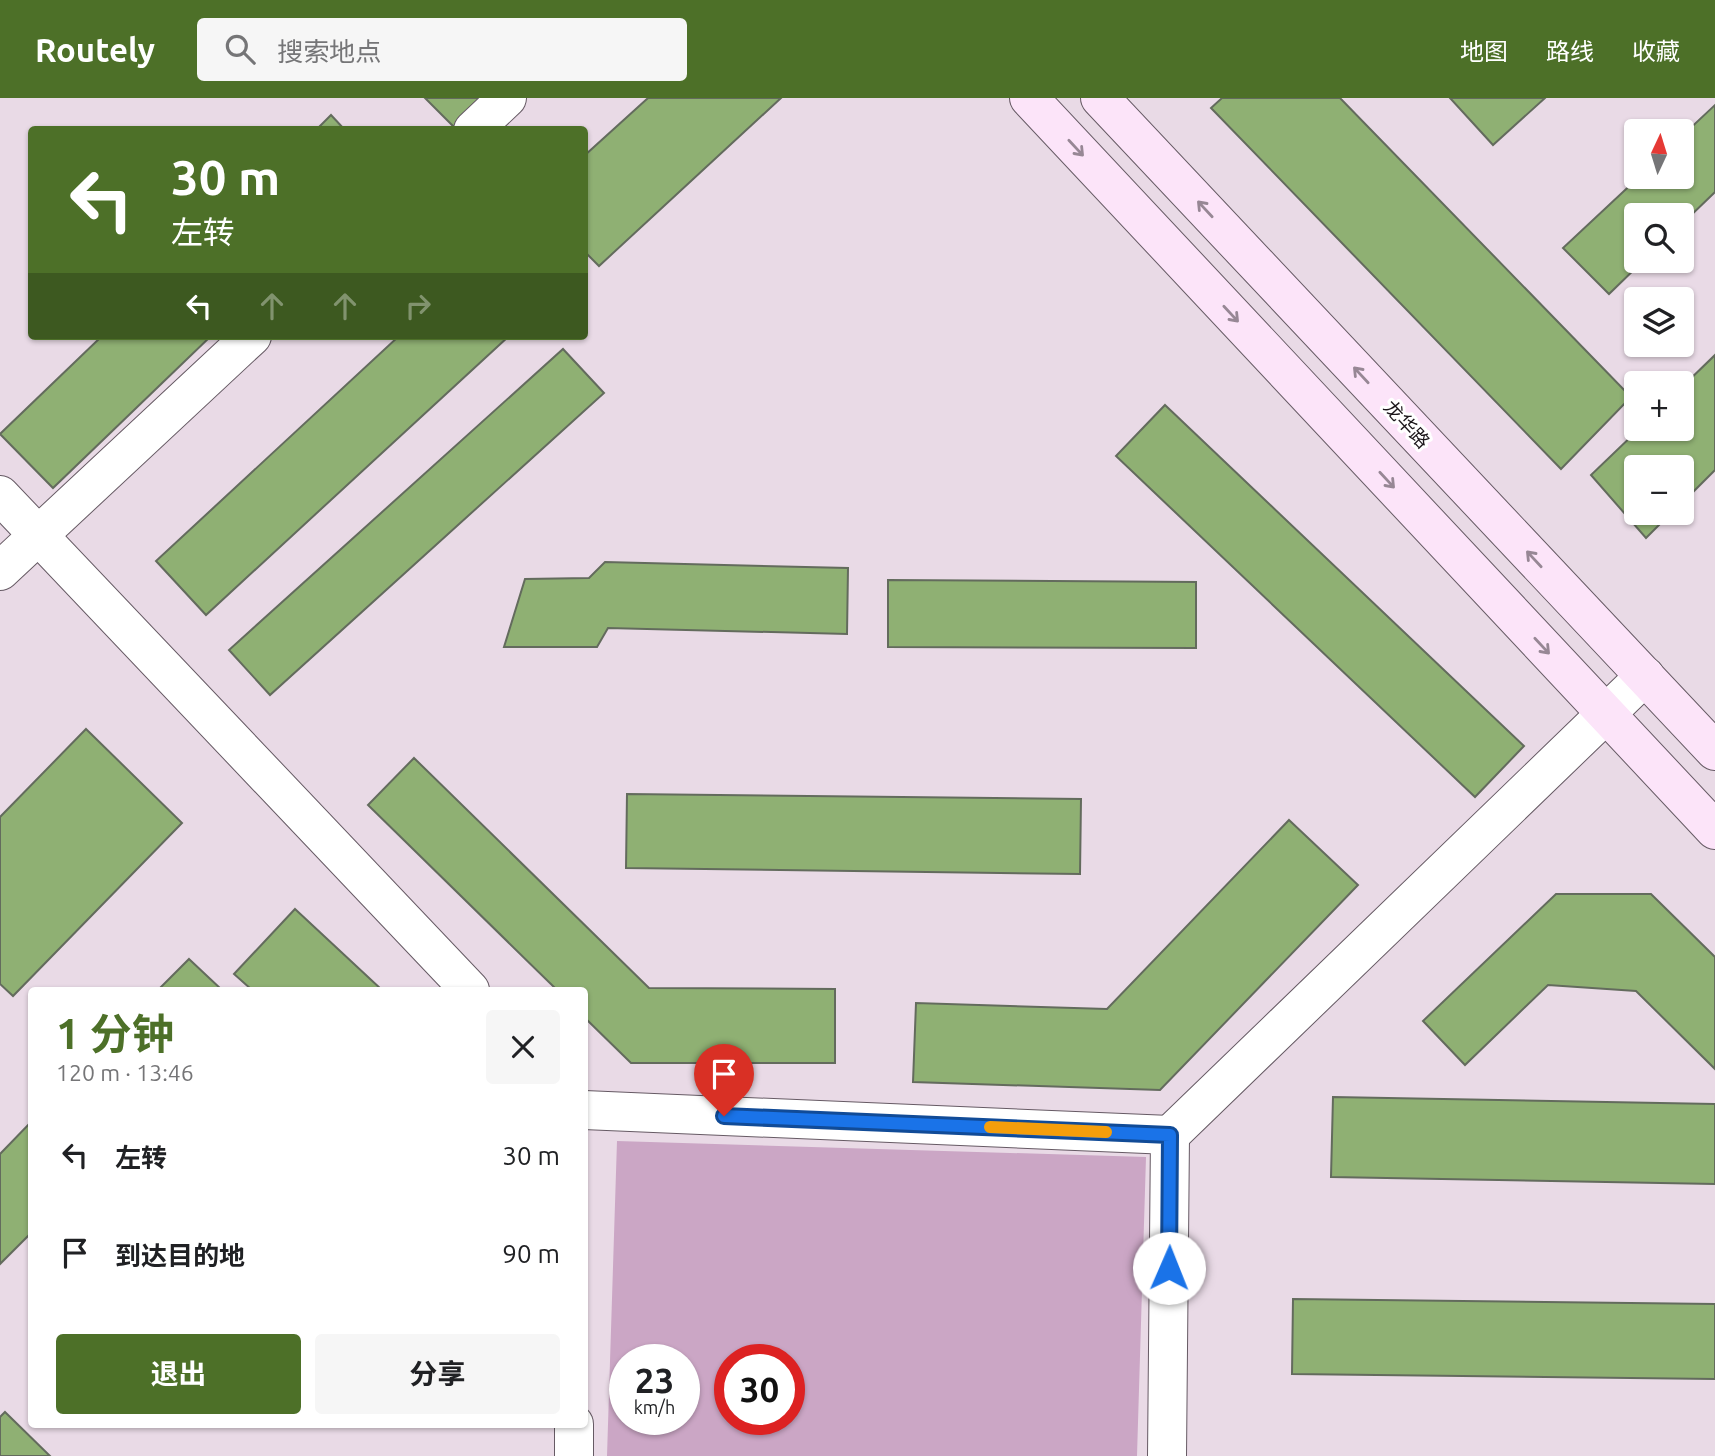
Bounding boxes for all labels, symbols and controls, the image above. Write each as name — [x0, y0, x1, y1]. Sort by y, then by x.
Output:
search box — [197, 18, 687, 81]
icon: search — [221, 30, 259, 68]
text: Routely — [35, 31, 155, 68]
text: 搜索地点 — [277, 37, 381, 66]
text: 地图 — [1460, 38, 1508, 65]
text: 路线 — [1546, 38, 1594, 65]
text: 收藏 — [1632, 38, 1680, 65]
north arrow — [1624, 119, 1694, 189]
map controls — [1624, 119, 1694, 525]
one-way arrow — [1067, 139, 1084, 156]
text: 30 m — [171, 149, 280, 204]
icon: left — [56, 154, 147, 245]
one-way arrow — [1196, 201, 1213, 218]
button: search — [1624, 203, 1694, 273]
text: 左转 — [171, 214, 235, 250]
icon: left — [180, 287, 218, 325]
icon: ahead — [253, 287, 291, 325]
icon: ahead — [326, 287, 364, 325]
icon: right — [399, 287, 437, 325]
button: layers — [1624, 287, 1694, 357]
one-way arrow — [1223, 305, 1240, 322]
one-way arrow — [1352, 367, 1369, 384]
button: + — [1624, 371, 1694, 441]
street label: 龙华路 — [1380, 396, 1434, 452]
button: − — [1624, 455, 1694, 525]
one-way arrow — [1378, 471, 1395, 488]
one-way arrow — [1525, 550, 1542, 567]
one-way arrow — [1534, 637, 1551, 654]
text: 1 分钟 — [56, 1010, 174, 1057]
button: close — [486, 1010, 560, 1084]
pin — [694, 1044, 754, 1116]
icon: arrive — [705, 1055, 743, 1093]
text: 120 m · 13:46 — [56, 1060, 194, 1085]
icon: left — [56, 1136, 94, 1174]
text: 30 m — [502, 1141, 560, 1170]
text: 左转 — [115, 1143, 167, 1172]
position arrow — [1132, 1231, 1206, 1305]
icon: arrive — [56, 1234, 94, 1272]
text: 90 m — [502, 1239, 560, 1268]
text: 到达目的地 — [115, 1241, 245, 1270]
button: 退出 — [56, 1334, 301, 1414]
button: 分享 — [315, 1334, 560, 1414]
speed limit sign: 30 — [714, 1344, 805, 1435]
text: 23 — [635, 1360, 674, 1400]
text: km/h — [634, 1397, 675, 1417]

